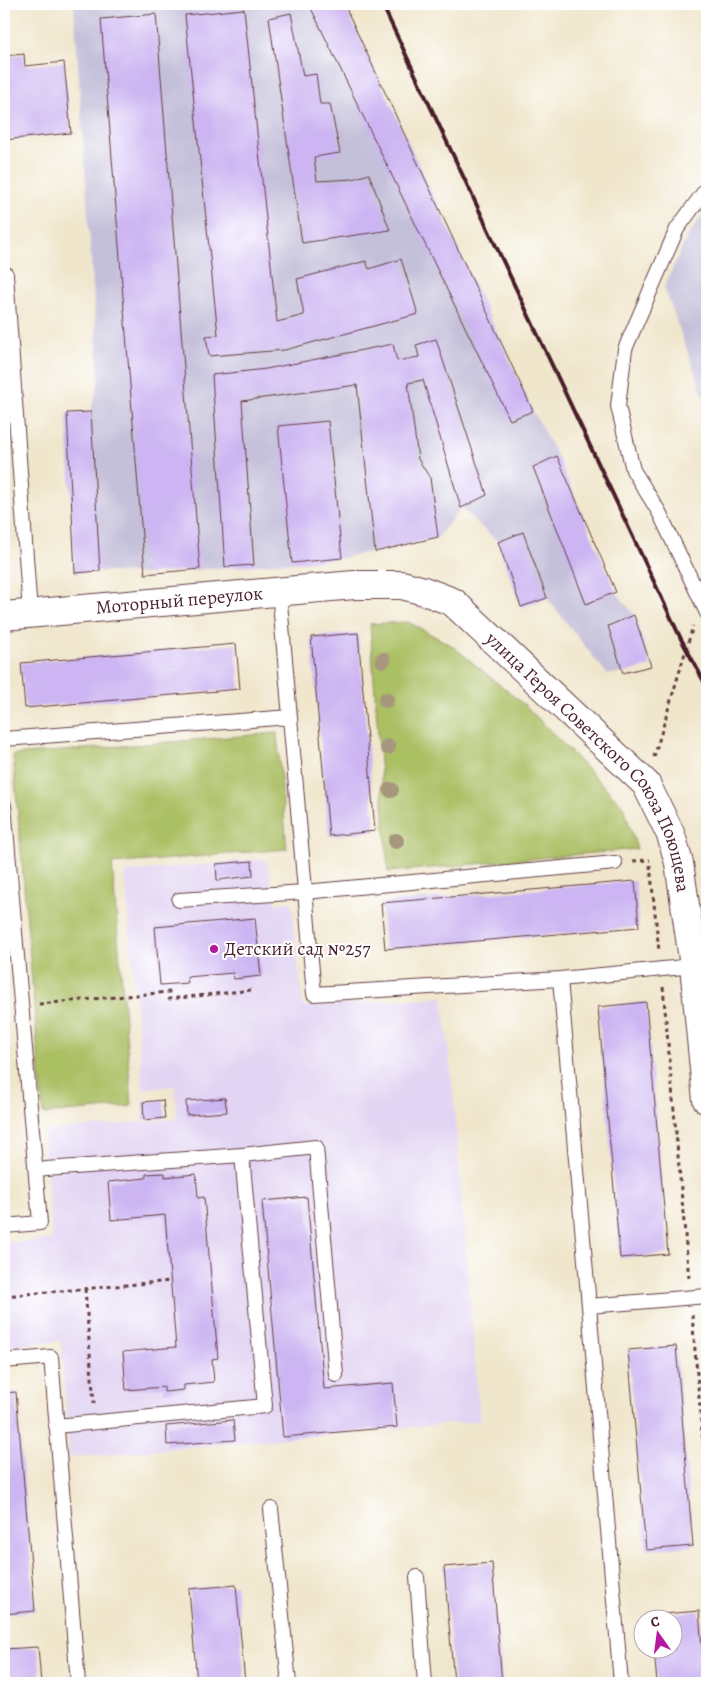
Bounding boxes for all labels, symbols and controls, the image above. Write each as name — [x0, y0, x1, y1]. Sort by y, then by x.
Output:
street label: Моторный переулок — [95, 580, 264, 621]
street label: улица Героя Советского Союза Поющева — [479, 625, 696, 894]
place label: Детский сад №257 — [224, 936, 371, 962]
marker: Детский сад №257 — [208, 943, 220, 955]
north arrow — [634, 1610, 684, 1660]
text: С — [648, 1612, 662, 1632]

